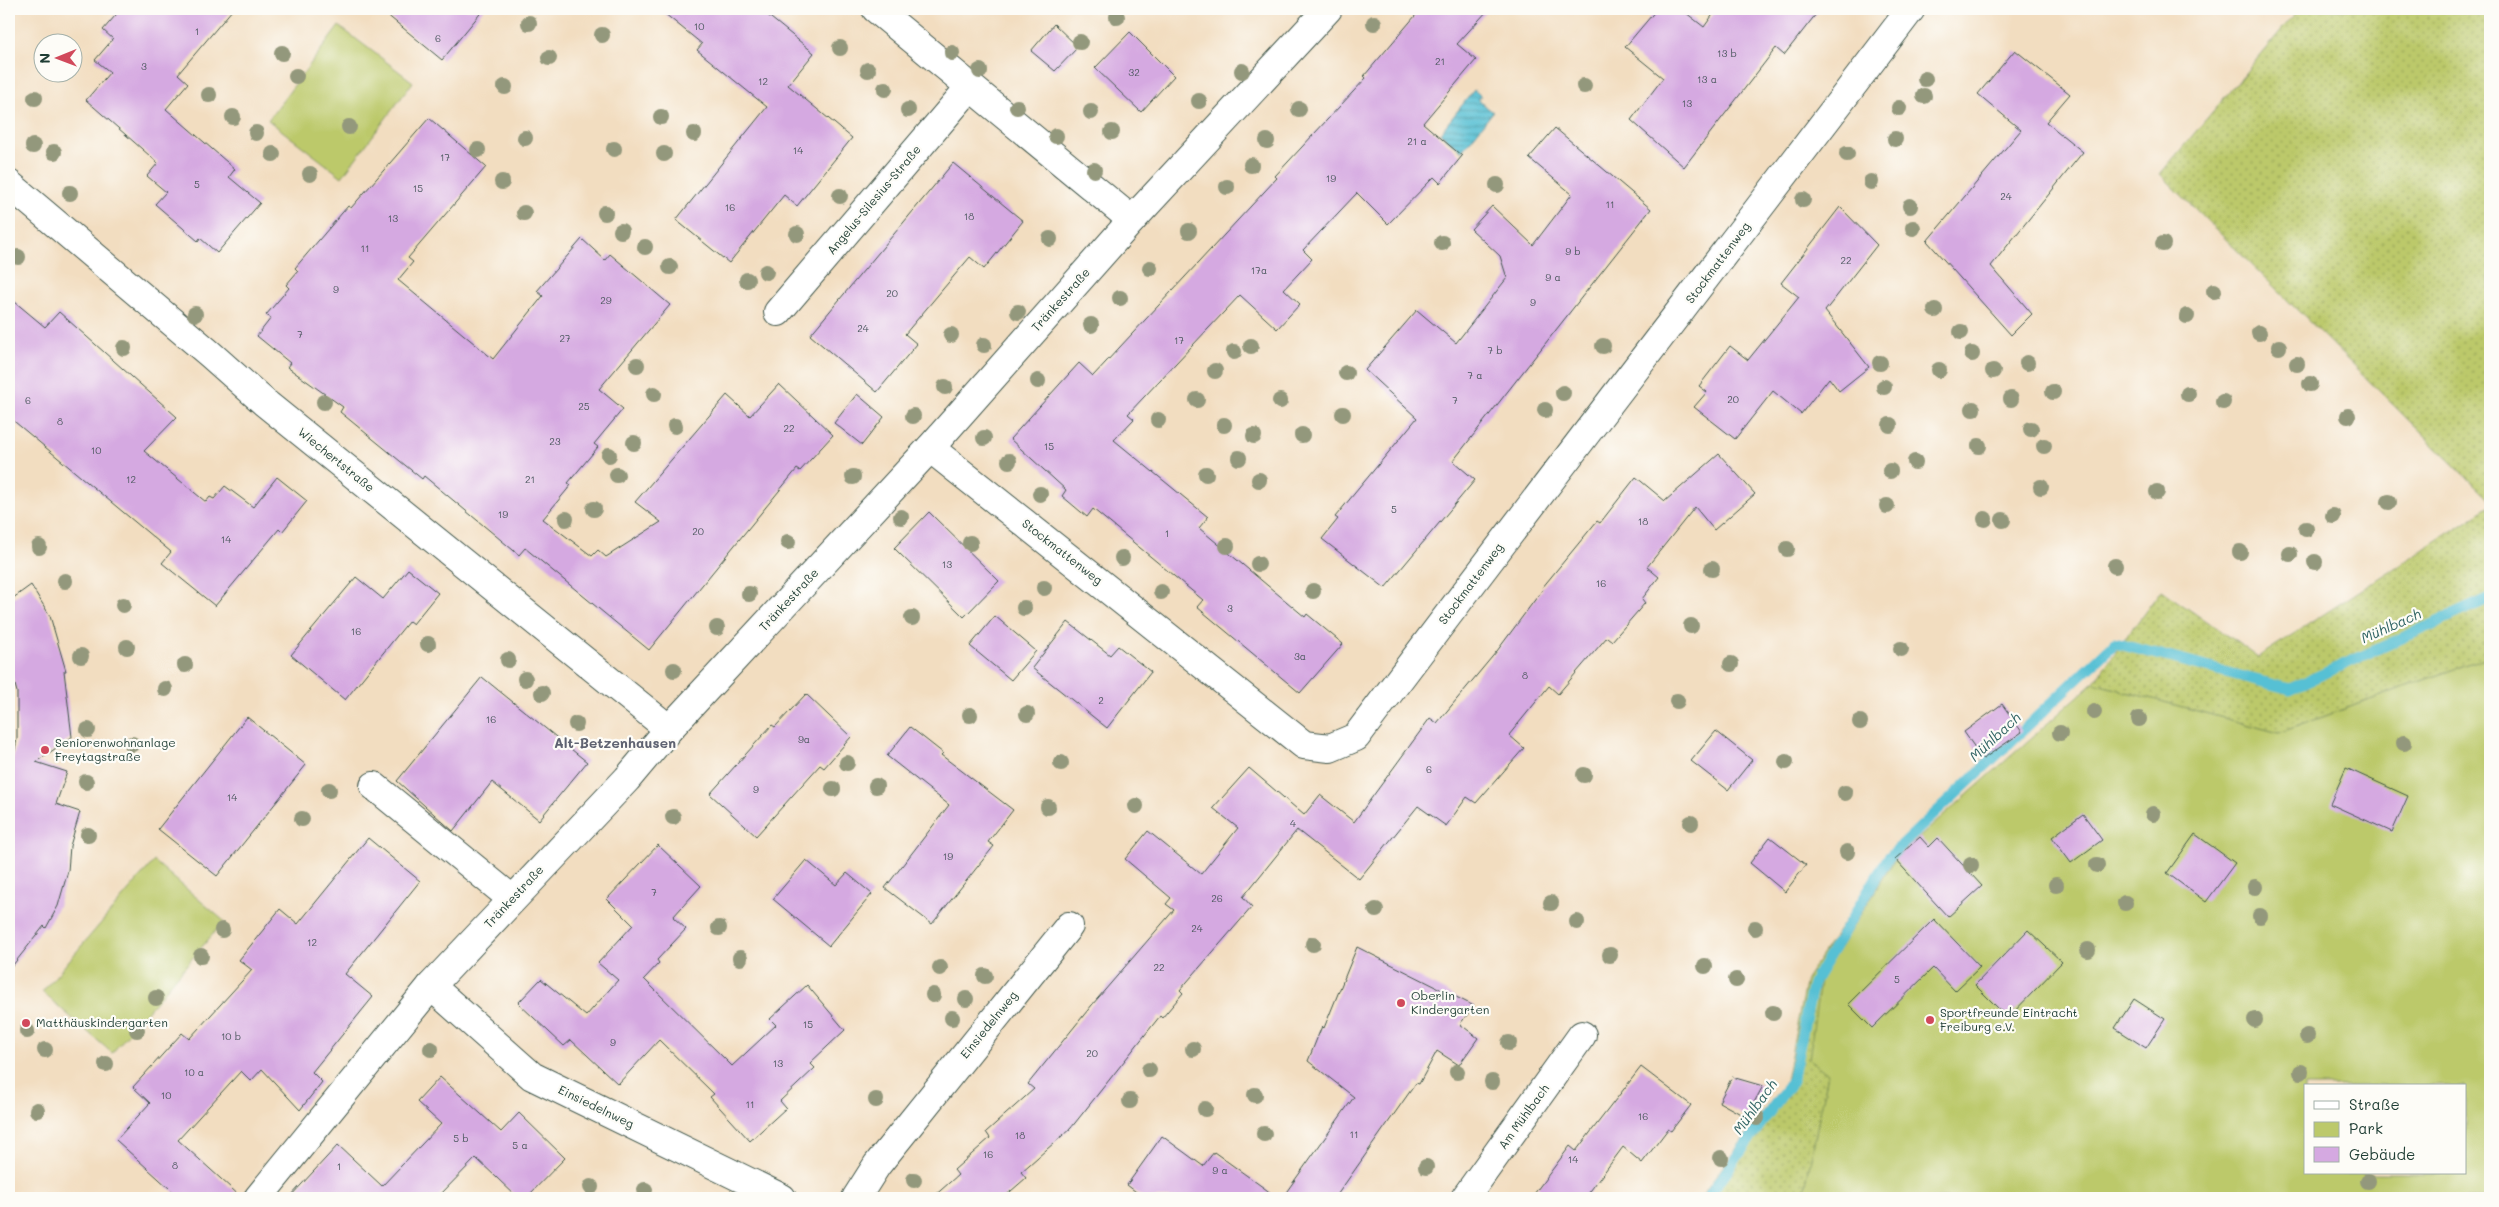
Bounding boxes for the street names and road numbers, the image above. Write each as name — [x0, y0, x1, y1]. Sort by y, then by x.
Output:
street label: Angelus-Silesius-Straße — [823, 141, 924, 257]
street label: Stockmattenweg — [1681, 218, 1753, 306]
street label: Tränkestraße — [1027, 264, 1093, 335]
street label: Wiechertstraße — [295, 423, 378, 495]
street label: Stockmattenweg — [1019, 515, 1106, 588]
street label: Stockmattenweg — [1434, 539, 1506, 627]
street label: Tränkestraße — [755, 565, 821, 634]
street label: Tränkestraße — [480, 862, 546, 931]
street label: Einsiedelnweg — [956, 987, 1020, 1061]
street label: Einsiedelnweg — [556, 1081, 637, 1131]
street label: Am Mühlbach — [1494, 1081, 1552, 1152]

